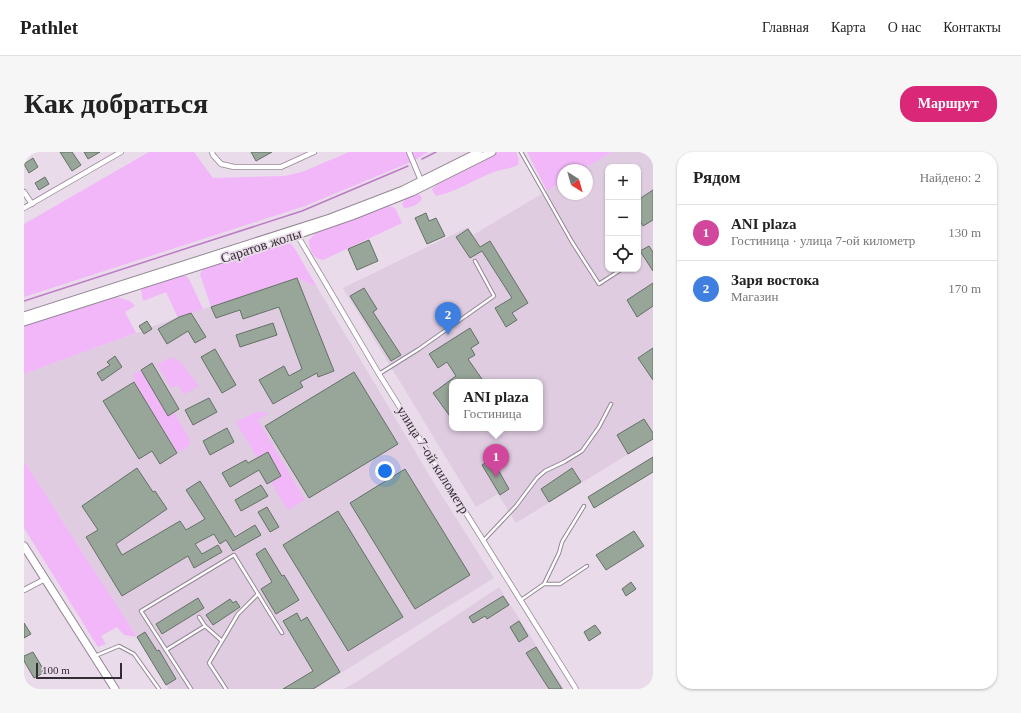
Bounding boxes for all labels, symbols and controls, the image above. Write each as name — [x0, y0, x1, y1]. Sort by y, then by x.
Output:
text: Pathlet — [20, 17, 78, 38]
text: Главная — [762, 20, 809, 35]
text: Карта — [831, 20, 866, 35]
text: О нас — [888, 20, 921, 35]
text: Контакты — [943, 20, 1001, 35]
button: Маршрут — [900, 86, 997, 122]
text: Как добраться — [24, 88, 208, 119]
north arrow — [557, 164, 593, 200]
map controls — [605, 164, 641, 272]
button: + — [605, 164, 641, 200]
text: Рядом — [693, 168, 741, 187]
text: Найдено: 2 — [920, 170, 981, 185]
button: − — [605, 200, 641, 236]
text: ANI plaza — [731, 216, 796, 232]
text: 1 — [703, 225, 709, 240]
text: 130 m — [948, 225, 981, 240]
street label: Саратов жолы — [219, 226, 304, 266]
text: Гостиница · улица 7-ой километр — [731, 233, 915, 248]
button: locate — [605, 236, 641, 272]
text: Заря востока — [731, 272, 819, 288]
text: 2 — [703, 281, 709, 296]
text: 170 m — [948, 281, 981, 296]
text: Магазин — [731, 289, 778, 304]
pin: 2 — [435, 302, 461, 335]
popup — [449, 379, 543, 431]
text: ANI plaza — [463, 389, 529, 405]
street label: улица 7-ой километр — [394, 403, 472, 517]
text: Гостиница — [463, 406, 522, 421]
pin: 1 — [483, 444, 509, 477]
your location — [375, 461, 395, 481]
scale bar — [36, 661, 122, 680]
text: 100 m — [42, 664, 70, 676]

